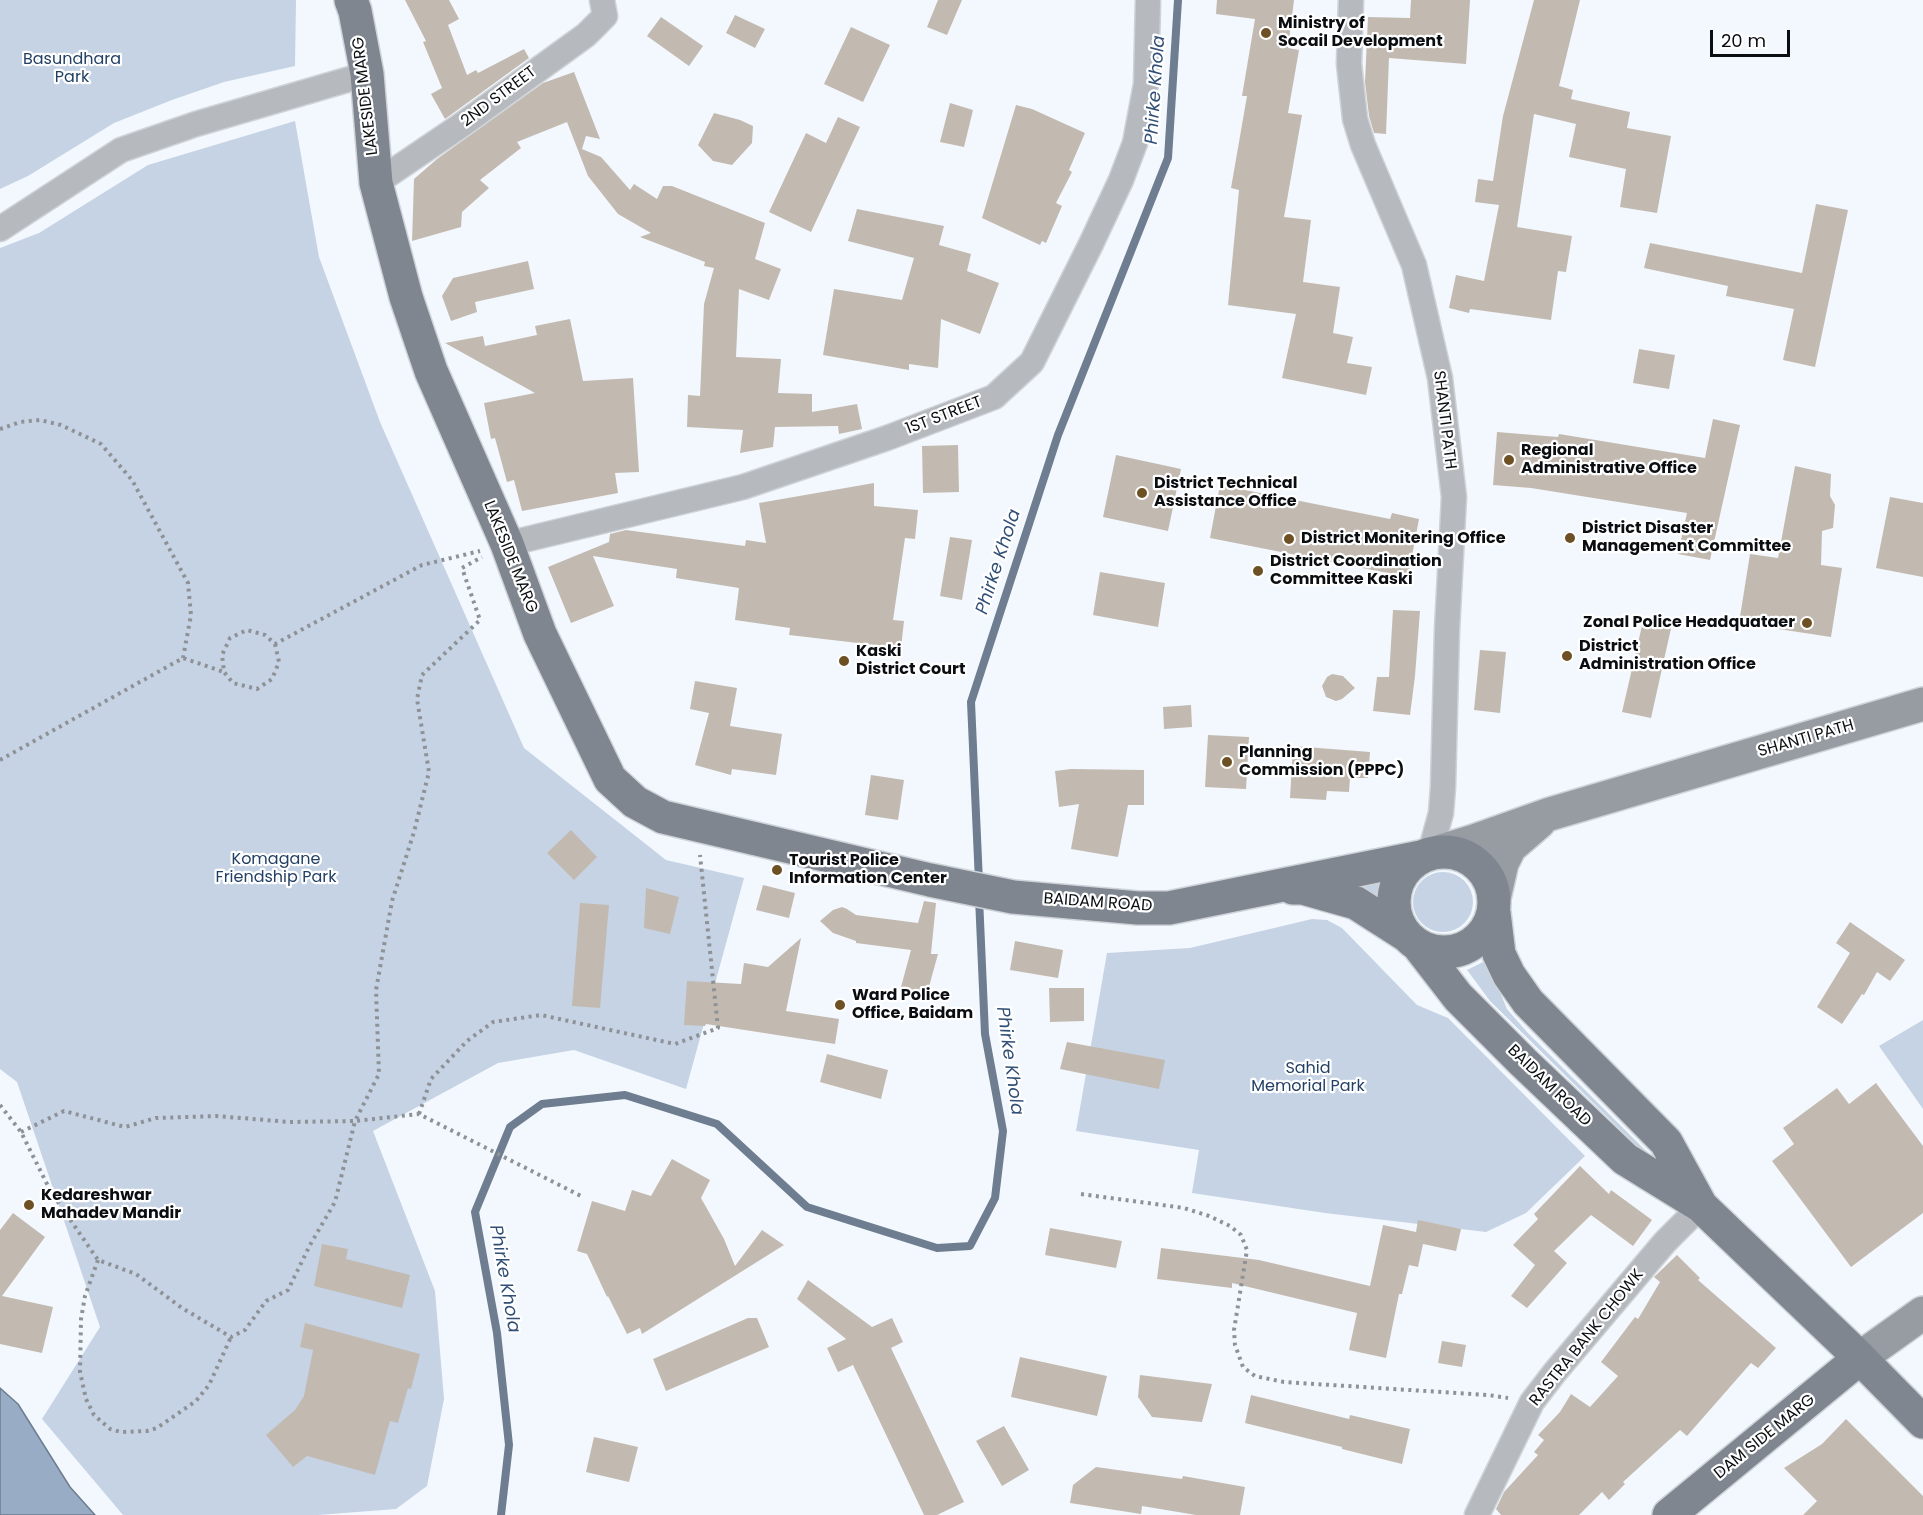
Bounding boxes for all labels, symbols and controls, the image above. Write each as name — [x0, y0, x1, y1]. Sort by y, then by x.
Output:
place label: Ministry of Socail Development — [1278, 14, 1443, 52]
scale bar — [1713, 18, 1792, 56]
marker: Ministry of Socail Development — [1259, 26, 1273, 40]
text: 20 m — [1721, 28, 1766, 53]
water label: Phirke Khola — [1141, 35, 1171, 145]
street label: LAKESIDE MARG — [349, 36, 383, 156]
park label: Basundhara Park — [23, 50, 121, 88]
street label: 2ND STREET — [458, 63, 540, 131]
street label: SHANTI PATH — [1428, 370, 1460, 470]
street label: 1ST STREET — [903, 393, 985, 439]
place label: Regional Administrative Office — [1521, 441, 1697, 479]
marker: Regional Administrative Office — [1502, 453, 1516, 467]
place label: District Technical Assistance Office — [1154, 474, 1297, 512]
marker: District Technical Assistance Office — [1135, 486, 1149, 500]
street label: LAKESIDE MARG — [479, 498, 541, 616]
water label: Phirke Khola — [972, 507, 1026, 617]
place label: District Disaster Management Committee — [1582, 519, 1791, 557]
place label: District Monitering Office — [1301, 529, 1506, 549]
marker: District Disaster Management Committee — [1563, 531, 1577, 545]
marker: District Monitering Office — [1282, 532, 1296, 546]
place label: District Coordination Committee Kaski — [1270, 552, 1442, 590]
marker: District Coordination Committee Kaski — [1251, 564, 1265, 578]
place label: Zonal Police Headquataer — [1583, 613, 1795, 633]
marker: Zonal Police Headquataer — [1800, 616, 1814, 630]
place label: District Administration Office — [1579, 637, 1756, 675]
place label: Kaski District Court — [856, 642, 965, 680]
marker: District Administration Office — [1560, 649, 1574, 663]
marker: Kaski District Court — [837, 654, 851, 668]
street label: SHANTI PATH — [1756, 716, 1856, 762]
place label: Planning Commission (PPPC) — [1239, 743, 1404, 781]
marker: Planning Commission (PPPC) — [1220, 755, 1234, 769]
park label: Komagane Friendship Park — [216, 850, 336, 888]
place label: Tourist Police Information Center — [789, 851, 947, 889]
marker: Tourist Police Information Center — [770, 863, 784, 877]
street label: BAIDAM ROAD — [1043, 890, 1153, 916]
place label: Ward Police Office, Baidam — [852, 986, 973, 1024]
marker: Ward Police Office, Baidam — [833, 998, 847, 1012]
water label: Phirke Khola — [991, 1005, 1027, 1117]
street label: BAIDAM ROAD — [1503, 1041, 1595, 1131]
park label: Sahid Memorial Park — [1251, 1059, 1365, 1097]
place label: Kedareshwar Mahadev Mandir — [41, 1186, 181, 1224]
marker: Kedareshwar Mahadev Mandir — [22, 1198, 36, 1212]
water label: Phirke Khola — [484, 1223, 524, 1335]
street label: RASTRA BANK CHOWK — [1526, 1266, 1648, 1410]
street label: DAM SIDE MARG — [1711, 1391, 1819, 1483]

